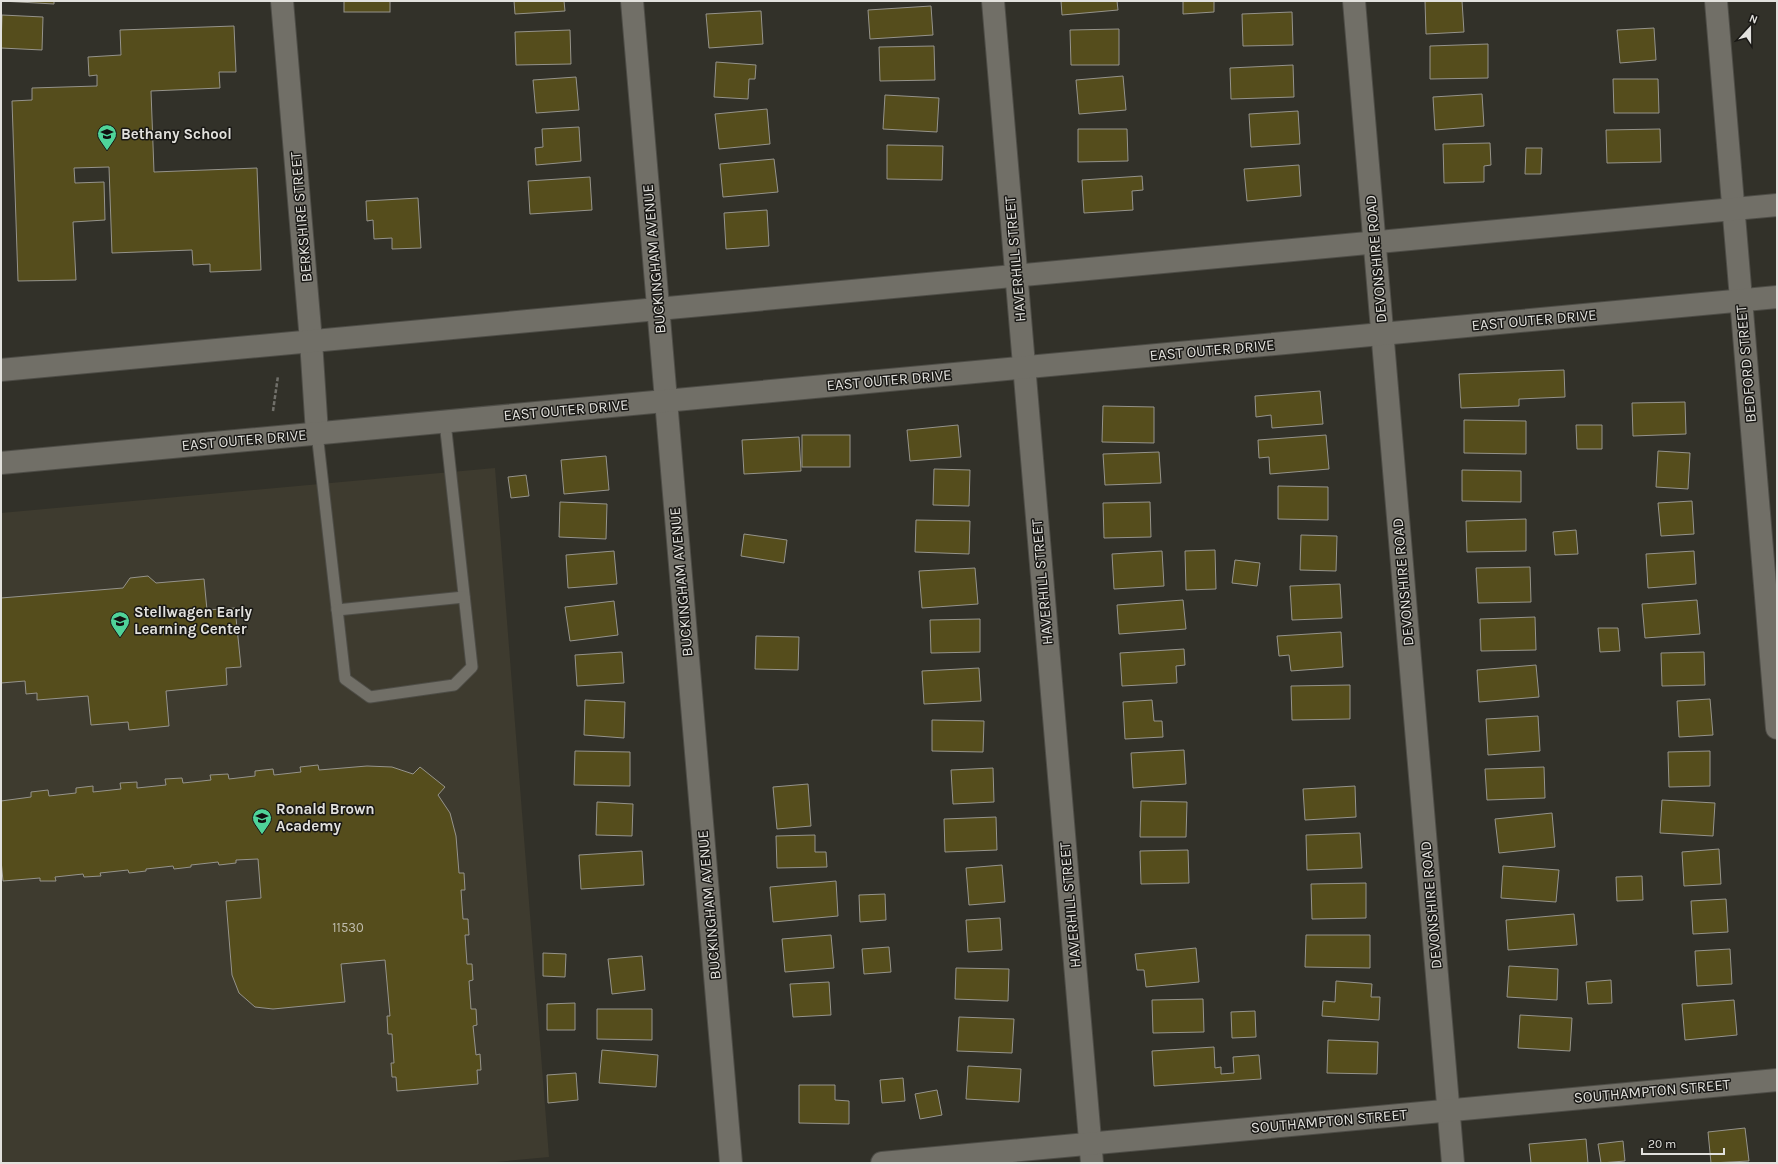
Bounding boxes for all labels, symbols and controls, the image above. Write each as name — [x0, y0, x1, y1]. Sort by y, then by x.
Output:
north arrow — [1730, 8, 1770, 48]
text: N — [1747, 12, 1759, 27]
school or university icon: Bethany School — [96, 123, 118, 151]
place label: Bethany School — [121, 125, 232, 143]
street label: BERKSHIRE STREET — [286, 151, 316, 283]
street label: BUCKINGHAM AVENUE — [638, 183, 670, 335]
street label: DEVONSHIRE ROAD — [1361, 194, 1391, 324]
street label: HAVERHILL STREET — [1000, 195, 1029, 323]
street label: BEDFORD STREET — [1732, 304, 1760, 424]
street label: EAST OUTER DRIVE — [1471, 306, 1597, 334]
street label: EAST OUTER DRIVE — [1149, 336, 1275, 364]
street label: EAST OUTER DRIVE — [826, 366, 952, 394]
street label: EAST OUTER DRIVE — [503, 396, 629, 424]
street label: EAST OUTER DRIVE — [181, 426, 307, 454]
street label: BUCKINGHAM AVENUE — [665, 506, 697, 658]
street label: DEVONSHIRE ROAD — [1388, 517, 1418, 647]
street label: HAVERHILL STREET — [1027, 518, 1056, 646]
place label: Stellwagen Early Learning Center — [134, 603, 253, 638]
school or university icon: Stellwagen Early Learning Center — [109, 610, 131, 638]
place label: Ronald Brown Academy — [276, 800, 375, 835]
school or university icon: Ronald Brown Academy — [251, 807, 273, 835]
street label: BUCKINGHAM AVENUE — [693, 829, 725, 981]
street label: DEVONSHIRE ROAD — [1416, 840, 1446, 970]
street label: HAVERHILL STREET — [1055, 841, 1084, 969]
house number: 11530 — [332, 920, 364, 935]
street label: SOUTHAMPTON STREET — [1573, 1075, 1731, 1107]
street label: SOUTHAMPTON STREET — [1250, 1105, 1408, 1137]
scale bar — [1642, 1130, 1724, 1156]
text: 20 m — [1648, 1137, 1676, 1151]

